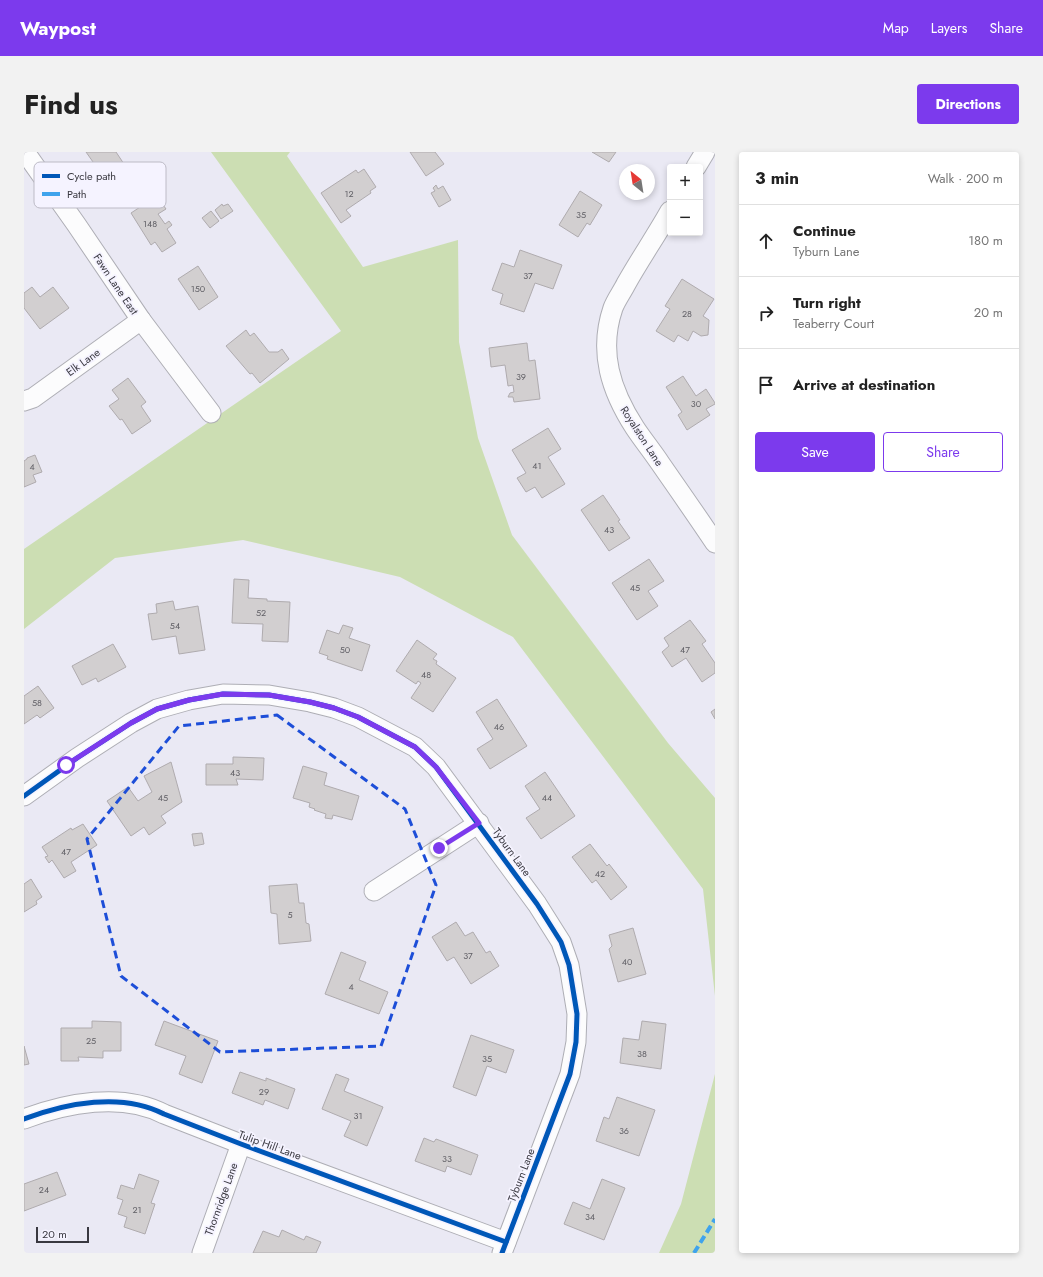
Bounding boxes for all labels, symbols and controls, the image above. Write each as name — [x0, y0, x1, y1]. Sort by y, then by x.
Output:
text: Waypost — [20, 15, 96, 42]
text: Map — [883, 18, 909, 38]
text: Layers — [931, 18, 967, 38]
text: Share — [989, 18, 1023, 38]
text: Find us — [24, 84, 118, 125]
button: Directions — [917, 84, 1019, 124]
legend — [34, 162, 166, 208]
north arrow — [619, 164, 655, 200]
map controls — [667, 164, 703, 236]
button: + — [667, 164, 703, 200]
text: 3 min — [755, 166, 799, 190]
text: Cycle path — [67, 168, 116, 184]
text: Walk · 200 m — [928, 169, 1003, 188]
text: Path — [67, 186, 86, 202]
house number: 12 — [344, 187, 354, 200]
button: − — [667, 200, 703, 236]
house number: 35 — [576, 208, 586, 221]
house number: 148 — [143, 217, 157, 230]
text: Continue — [793, 220, 856, 242]
icon: ahead — [755, 230, 777, 252]
text: 180 m — [968, 231, 1003, 250]
text: Tyburn Lane — [793, 242, 859, 261]
street label: Fawn Lane East — [90, 250, 143, 318]
house number: 37 — [523, 269, 533, 282]
house number: 150 — [191, 282, 206, 295]
text: Turn right — [793, 292, 861, 314]
icon: right — [755, 302, 777, 324]
text: 20 m — [974, 303, 1003, 322]
house number: 28 — [682, 307, 692, 320]
text: Teaberry Court — [793, 314, 874, 333]
street label: Elk Lane — [63, 344, 104, 380]
house number: 39 — [516, 370, 526, 383]
icon: arrive — [755, 374, 777, 396]
text: Arrive at destination — [793, 374, 935, 396]
house number: 30 — [691, 397, 702, 410]
street label: Royalston Lane — [617, 403, 668, 469]
button: Save — [755, 432, 875, 472]
button: Share — [883, 432, 1003, 472]
house number: 41 — [532, 459, 542, 472]
house number: 4 — [29, 460, 35, 473]
house number: 43 — [604, 523, 614, 536]
house number: 45 — [630, 581, 640, 594]
house number: 52 — [256, 606, 266, 619]
house number: 54 — [170, 619, 180, 632]
house number: 50 — [340, 643, 351, 656]
house number: 47 — [680, 643, 690, 656]
house number: 48 — [421, 668, 431, 681]
house number: 58 — [32, 696, 42, 709]
house number: 46 — [494, 720, 504, 733]
route start — [57, 756, 75, 774]
house number: 43 — [230, 766, 240, 779]
house number: 45 — [158, 791, 168, 804]
house number: 44 — [542, 791, 552, 804]
street label: Tyburn Lane — [489, 825, 535, 880]
route end — [430, 839, 448, 857]
house number: 47 — [61, 845, 71, 858]
house number: 42 — [595, 867, 605, 880]
house number: 5 — [287, 908, 293, 921]
house number: 37 — [463, 949, 473, 962]
house number: 40 — [622, 955, 633, 968]
house number: 4 — [348, 980, 354, 993]
house number: 25 — [86, 1034, 96, 1047]
house number: 38 — [637, 1047, 647, 1060]
house number: 35 — [482, 1052, 492, 1065]
house number: 29 — [259, 1085, 269, 1098]
house number: 31 — [354, 1109, 362, 1122]
house number: 36 — [619, 1124, 629, 1137]
street label: Tulip Hill Lane — [236, 1126, 304, 1164]
street label: Tyburn Lane — [503, 1146, 539, 1204]
house number: 33 — [442, 1152, 452, 1165]
street label: Thornridge Lane — [200, 1160, 242, 1238]
house number: 24 — [39, 1183, 49, 1196]
house number: 21 — [132, 1203, 142, 1216]
house number: 34 — [585, 1210, 595, 1223]
scale bar — [36, 1225, 89, 1244]
text: 20 m — [42, 1226, 67, 1242]

